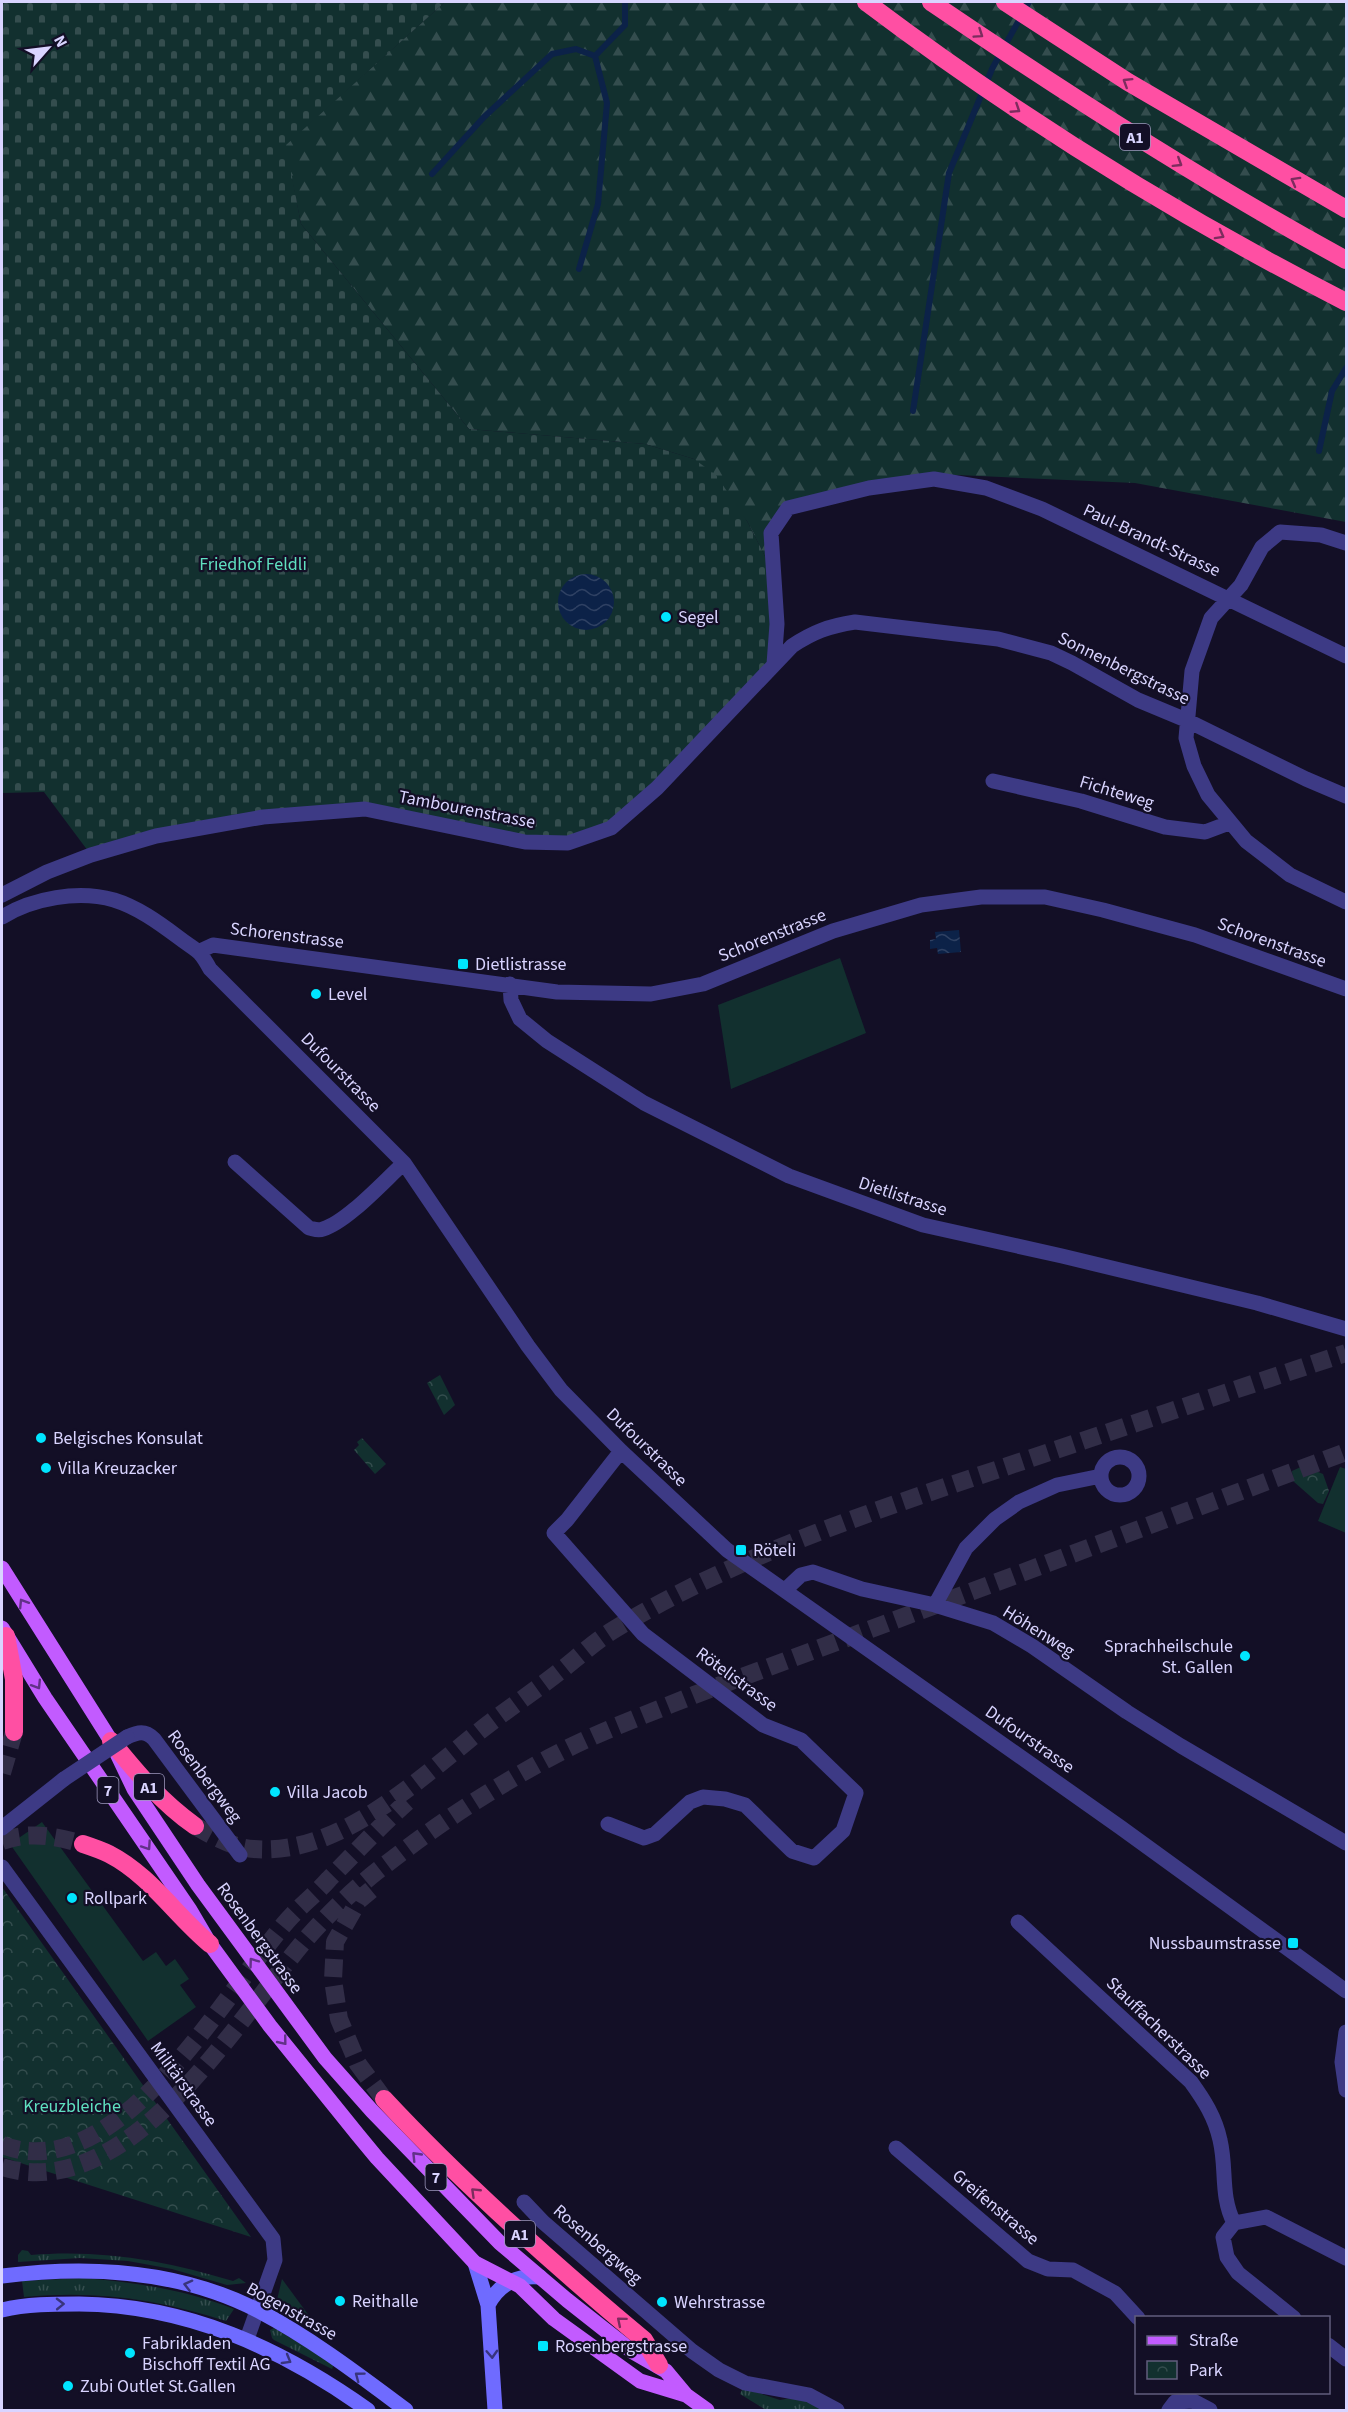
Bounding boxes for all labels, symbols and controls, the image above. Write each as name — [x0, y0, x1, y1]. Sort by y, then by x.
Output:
north arrow — [18, 18, 78, 78]
one-way arrow — [973, 27, 984, 38]
text: N — [48, 32, 73, 51]
one-way arrow — [1123, 78, 1134, 89]
one-way arrow — [1009, 102, 1020, 113]
road number: A1 — [1120, 124, 1150, 150]
one-way arrow — [1172, 156, 1182, 168]
one-way arrow — [1291, 177, 1302, 188]
one-way arrow — [1214, 228, 1225, 239]
street label: Paul-Brandt-Strasse — [1079, 498, 1225, 583]
park label: Friedhof Feldli — [199, 552, 307, 577]
place label: Segel — [678, 605, 719, 630]
marker: Segel — [659, 610, 673, 624]
street label: Sonnenbergstrasse — [1054, 626, 1194, 711]
street label: Fichteweg — [1076, 769, 1157, 816]
street label: Tambourenstrasse — [396, 784, 538, 835]
street label: Schorenstrasse — [714, 902, 830, 968]
street label: Schorenstrasse — [1214, 911, 1330, 974]
street label: Schorenstrasse — [229, 916, 345, 955]
place label: Dietlistrasse — [475, 952, 567, 977]
marker: Dietlistrasse — [456, 957, 470, 971]
place label: Level — [328, 982, 367, 1007]
marker: Level — [309, 987, 323, 1001]
street label: Dufourstrasse — [295, 1027, 386, 1118]
street label: Dietlistrasse — [855, 1170, 950, 1223]
street label: Dufourstrasse — [601, 1402, 693, 1492]
place label: Belgisches Konsulat — [53, 1426, 203, 1451]
marker: Belgisches Konsulat — [34, 1431, 48, 1445]
place label: Villa Kreuzacker — [58, 1456, 178, 1481]
marker: Villa Kreuzacker — [39, 1461, 53, 1475]
place label: Röteli — [753, 1538, 796, 1563]
marker: Röteli — [734, 1543, 748, 1557]
one-way arrow — [19, 1599, 31, 1609]
street label: Höhenweg — [998, 1599, 1080, 1663]
place label: Sprachheilschule St. Gallen — [1104, 1634, 1233, 1680]
street label: Rötelistrasse — [691, 1641, 783, 1718]
marker: Sprachheilschule St. Gallen — [1238, 1649, 1252, 1663]
one-way arrow — [30, 1678, 41, 1689]
street label: Dufourstrasse — [980, 1699, 1079, 1779]
street label: Rosenbergweg — [161, 1725, 248, 1828]
road number: A1 — [134, 1774, 164, 1800]
road number: 7 — [98, 1777, 118, 1803]
place label: Villa Jacob — [287, 1780, 368, 1805]
marker: Villa Jacob — [268, 1785, 282, 1799]
one-way arrow — [140, 1840, 151, 1851]
street label: Rosenbergstrasse — [211, 1877, 309, 1999]
place label: Rollpark — [84, 1886, 147, 1911]
marker: Rollpark — [65, 1891, 79, 1905]
place label: Nussbaumstrasse — [1149, 1931, 1281, 1956]
marker: Nussbaumstrasse — [1286, 1936, 1300, 1950]
one-way arrow — [249, 1957, 260, 1968]
street label: Stauffacherstrasse — [1100, 1971, 1217, 2085]
one-way arrow — [276, 2034, 287, 2045]
street label: Militärstrasse — [144, 2037, 223, 2132]
park label: Kreuzbleiche — [23, 2094, 121, 2119]
one-way arrow — [412, 2152, 423, 2163]
road number: 7 — [426, 2164, 446, 2190]
street label: Greifenstrasse — [947, 2164, 1045, 2251]
one-way arrow — [471, 2188, 481, 2199]
street label: Rosenbergweg — [548, 2199, 648, 2290]
road number: A1 — [505, 2221, 535, 2247]
street label: Bogenstrasse — [242, 2276, 342, 2347]
one-way arrow — [183, 2280, 193, 2293]
place label: Reithalle — [352, 2289, 419, 2314]
place label: Wehrstrasse — [674, 2290, 765, 2315]
marker: Reithalle — [333, 2294, 347, 2308]
marker: Wehrstrasse — [655, 2295, 669, 2309]
one-way arrow — [55, 2298, 64, 2310]
legend — [1135, 2316, 1330, 2394]
one-way arrow — [617, 2317, 628, 2328]
text: Straße — [1189, 2328, 1239, 2353]
place label: Fabrikladen Bischoff Textil AG — [142, 2331, 271, 2377]
place label: Rosenbergstrasse — [555, 2334, 687, 2359]
marker: Rosenbergstrasse — [536, 2339, 550, 2353]
marker: Fabrikladen Bischoff Textil AG — [123, 2346, 137, 2360]
one-way arrow — [485, 2350, 498, 2359]
one-way arrow — [280, 2353, 291, 2364]
text: Park — [1189, 2358, 1223, 2383]
one-way arrow — [355, 2372, 366, 2383]
place label: Zubi Outlet St.Gallen — [80, 2374, 236, 2399]
marker: Zubi Outlet St.Gallen — [61, 2379, 75, 2393]

